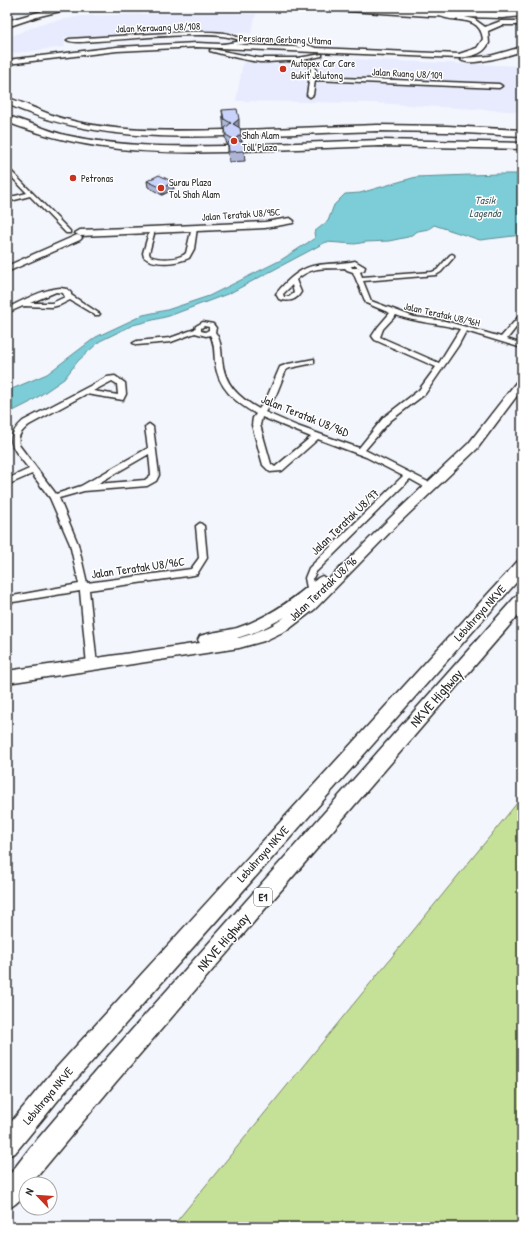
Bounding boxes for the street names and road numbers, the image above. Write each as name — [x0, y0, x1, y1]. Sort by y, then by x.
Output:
street label: Jalan Kerawang U8/108 — [116, 20, 200, 35]
street label: Persiaran Gerbang Utama — [238, 31, 332, 48]
street label: Jalan Ruang U8/109 — [371, 65, 443, 82]
street label: Jalan Teratak U8/95C — [201, 205, 281, 224]
street label: Jalan Teratak U8/96H — [403, 299, 481, 330]
street label: Jalan Teratak U8/96D — [259, 390, 352, 441]
street label: Jalan Teratak U8/97 — [307, 485, 383, 559]
street label: Jalan Teratak U8/96C — [90, 552, 186, 582]
street label: Jalan Teratak U8/96 — [285, 552, 361, 625]
street label: Lebuhraya NKVE — [450, 580, 510, 645]
street label: NKVE Highway — [405, 664, 467, 732]
street label: Lebuhraya NKVE — [233, 821, 293, 886]
road number: E1 — [254, 888, 272, 906]
street label: NKVE Highway — [192, 908, 254, 976]
street label: Lebuhraya NKVE — [18, 1063, 77, 1128]

